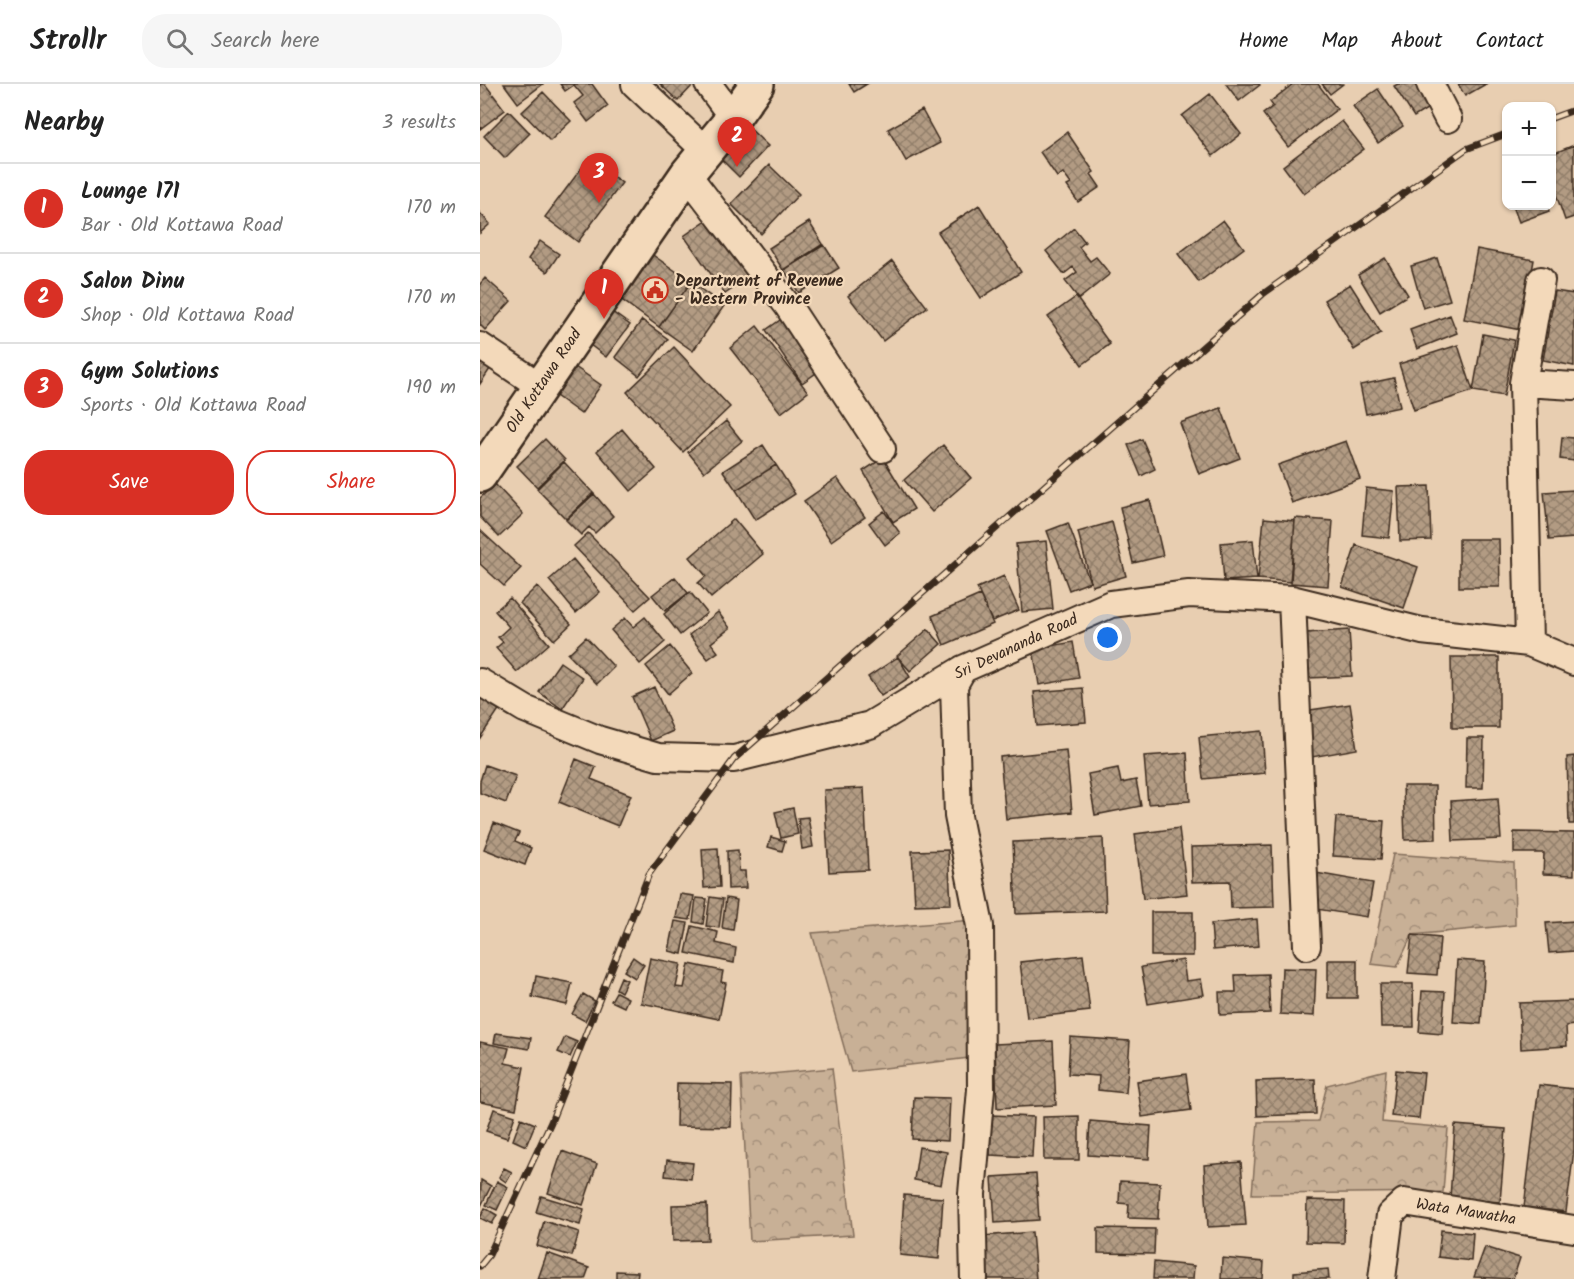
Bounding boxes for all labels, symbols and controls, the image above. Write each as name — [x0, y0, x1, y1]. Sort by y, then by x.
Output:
search box — [142, 14, 562, 68]
text: Strollr — [30, 19, 106, 64]
text: Search here — [211, 24, 320, 59]
icon: search — [163, 25, 196, 58]
text: Home — [1239, 25, 1288, 58]
text: Map — [1321, 25, 1358, 58]
text: About — [1391, 25, 1442, 58]
text: Contact — [1475, 25, 1544, 58]
text: Nearby — [24, 102, 104, 144]
map controls — [1502, 102, 1556, 210]
button: + — [1502, 102, 1556, 156]
text: 3 results — [382, 107, 456, 139]
pin: 2 — [718, 118, 756, 167]
pin: 3 — [580, 154, 618, 203]
button: − — [1502, 156, 1556, 210]
text: Lounge 171 — [81, 175, 179, 210]
text: 1 — [40, 192, 47, 224]
text: 170 m — [407, 192, 456, 224]
text: Bar · Old Kottawa Road — [81, 210, 282, 242]
text: Salon Dinu — [81, 265, 184, 300]
place label: Department of Revenue - Western Province — [675, 269, 843, 312]
pin: 1 — [584, 270, 624, 319]
public building icon: Department of Revenue - Western Province — [640, 275, 670, 305]
text: 2 — [38, 282, 49, 314]
text: 170 m — [407, 282, 456, 314]
text: Shop · Old Kottawa Road — [81, 300, 294, 332]
street label: Old Kottawa Road — [500, 323, 589, 438]
text: Gym Solutions — [81, 355, 219, 390]
text: 3 — [38, 372, 49, 404]
text: 190 m — [406, 372, 456, 404]
text: Sports · Old Kottawa Road — [81, 390, 306, 422]
button: Save — [24, 450, 234, 515]
button: Share — [246, 450, 456, 515]
street label: Sri Devananda Road — [950, 607, 1083, 687]
your location — [1093, 623, 1122, 652]
street label: Wata Mawatha — [1414, 1192, 1518, 1232]

